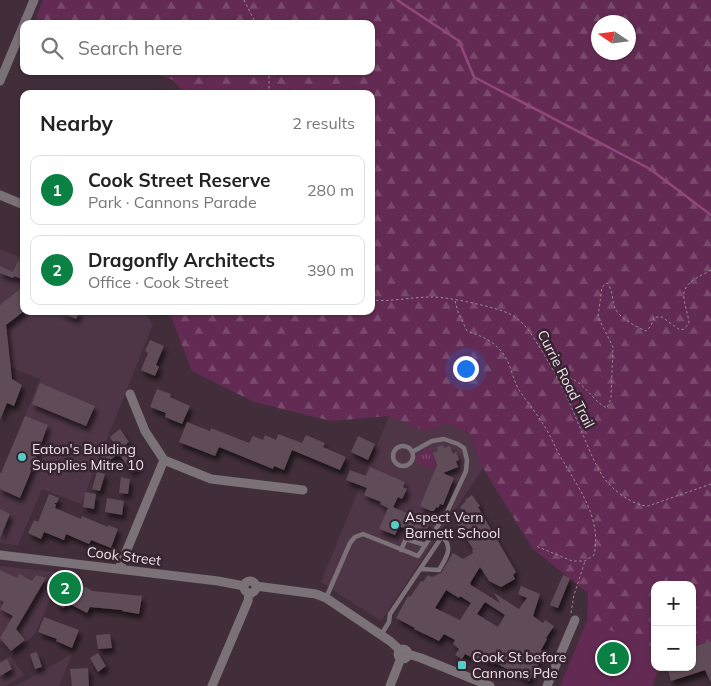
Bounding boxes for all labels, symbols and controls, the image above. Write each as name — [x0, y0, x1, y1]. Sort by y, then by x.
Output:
north arrow — [591, 15, 636, 60]
search box — [20, 20, 375, 75]
icon: search — [38, 34, 66, 62]
text: Search here — [78, 36, 182, 60]
text: Nearby — [40, 110, 113, 136]
text: 2 results — [292, 113, 355, 133]
text: Cook Street Reserve — [88, 168, 270, 192]
text: 1 — [52, 180, 62, 200]
text: 280 m — [307, 180, 354, 200]
text: Park · Cannons Parade — [88, 192, 257, 212]
text: Dragonfly Architects — [88, 248, 275, 272]
text: 2 — [52, 260, 62, 280]
text: 390 m — [307, 260, 354, 280]
text: Office · Cook Street — [88, 272, 229, 292]
street label: Currie Road Trail — [534, 327, 598, 431]
your location — [453, 356, 479, 382]
place label: Eaton's Building Supplies Mitre 10 — [32, 440, 144, 474]
marker: Eaton's Building Supplies Mitre 10 — [16, 451, 28, 463]
place label: Aspect Vern Barnett School — [405, 508, 500, 542]
marker: Aspect Vern Barnett School — [389, 519, 401, 531]
street label: Cook Street — [86, 543, 162, 569]
pin: 2 — [49, 569, 81, 607]
map controls — [651, 581, 696, 671]
button: + — [651, 581, 696, 626]
button: − — [651, 626, 696, 671]
pin: 1 — [597, 639, 629, 677]
place label: Cook St before Cannons Pde — [472, 648, 566, 682]
marker: Cook St before Cannons Pde — [456, 659, 468, 671]

